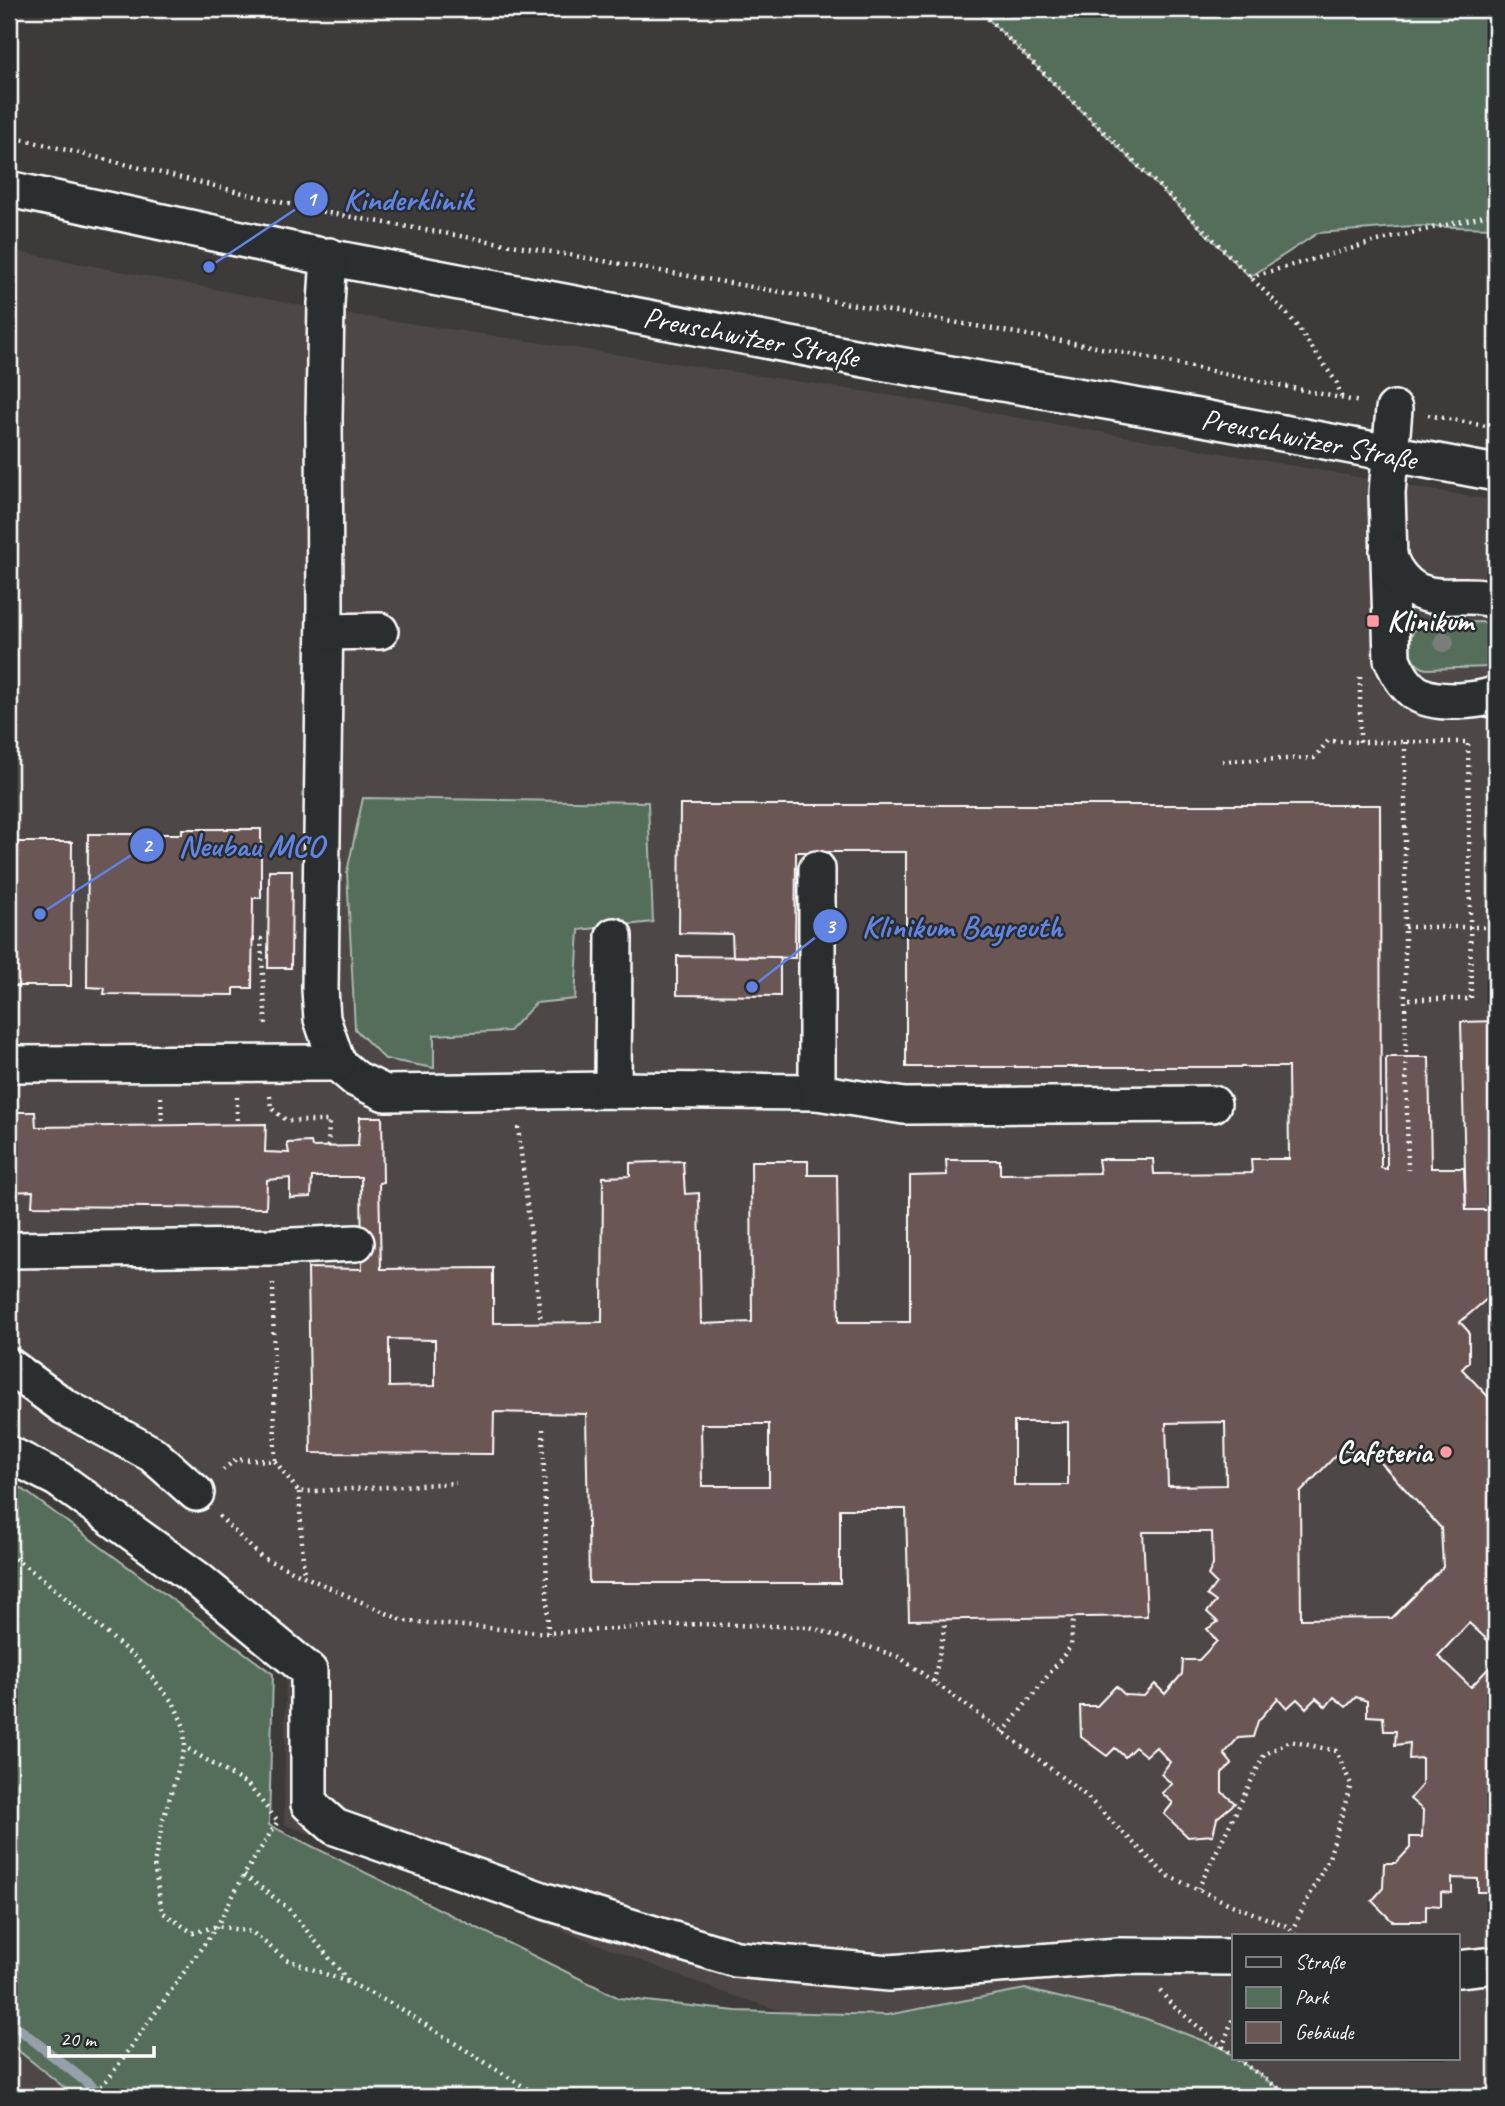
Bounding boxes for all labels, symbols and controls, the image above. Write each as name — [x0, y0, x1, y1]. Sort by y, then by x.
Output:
callout: Kinderklinik — [294, 172, 486, 225]
text: Kinderklinik — [343, 179, 476, 220]
text: 1 — [306, 186, 318, 212]
street label: Preuschwitzer Straße — [640, 298, 864, 377]
street label: Preuschwitzer Straße — [1198, 400, 1422, 479]
place label: Klinikum — [1387, 602, 1476, 640]
marker: Klinikum — [1365, 613, 1381, 629]
callout: Neubau MCO — [129, 818, 337, 871]
text: Neubau MCO — [178, 825, 327, 866]
text: 2 — [142, 832, 154, 858]
callout: Klinikum Bayreuth — [813, 900, 1076, 953]
text: Klinikum Bayreuth — [862, 906, 1064, 947]
text: 3 — [825, 913, 837, 939]
place label: Cafeteria — [1336, 1433, 1435, 1471]
marker: Cafeteria — [1438, 1444, 1454, 1460]
legend — [1232, 1934, 1460, 2060]
text: Straße — [1295, 1949, 1347, 1975]
text: Park — [1295, 1984, 1330, 2010]
scale bar — [49, 2015, 154, 2059]
text: Gebäude — [1295, 2019, 1354, 2045]
text: 20 m — [60, 2026, 98, 2052]

